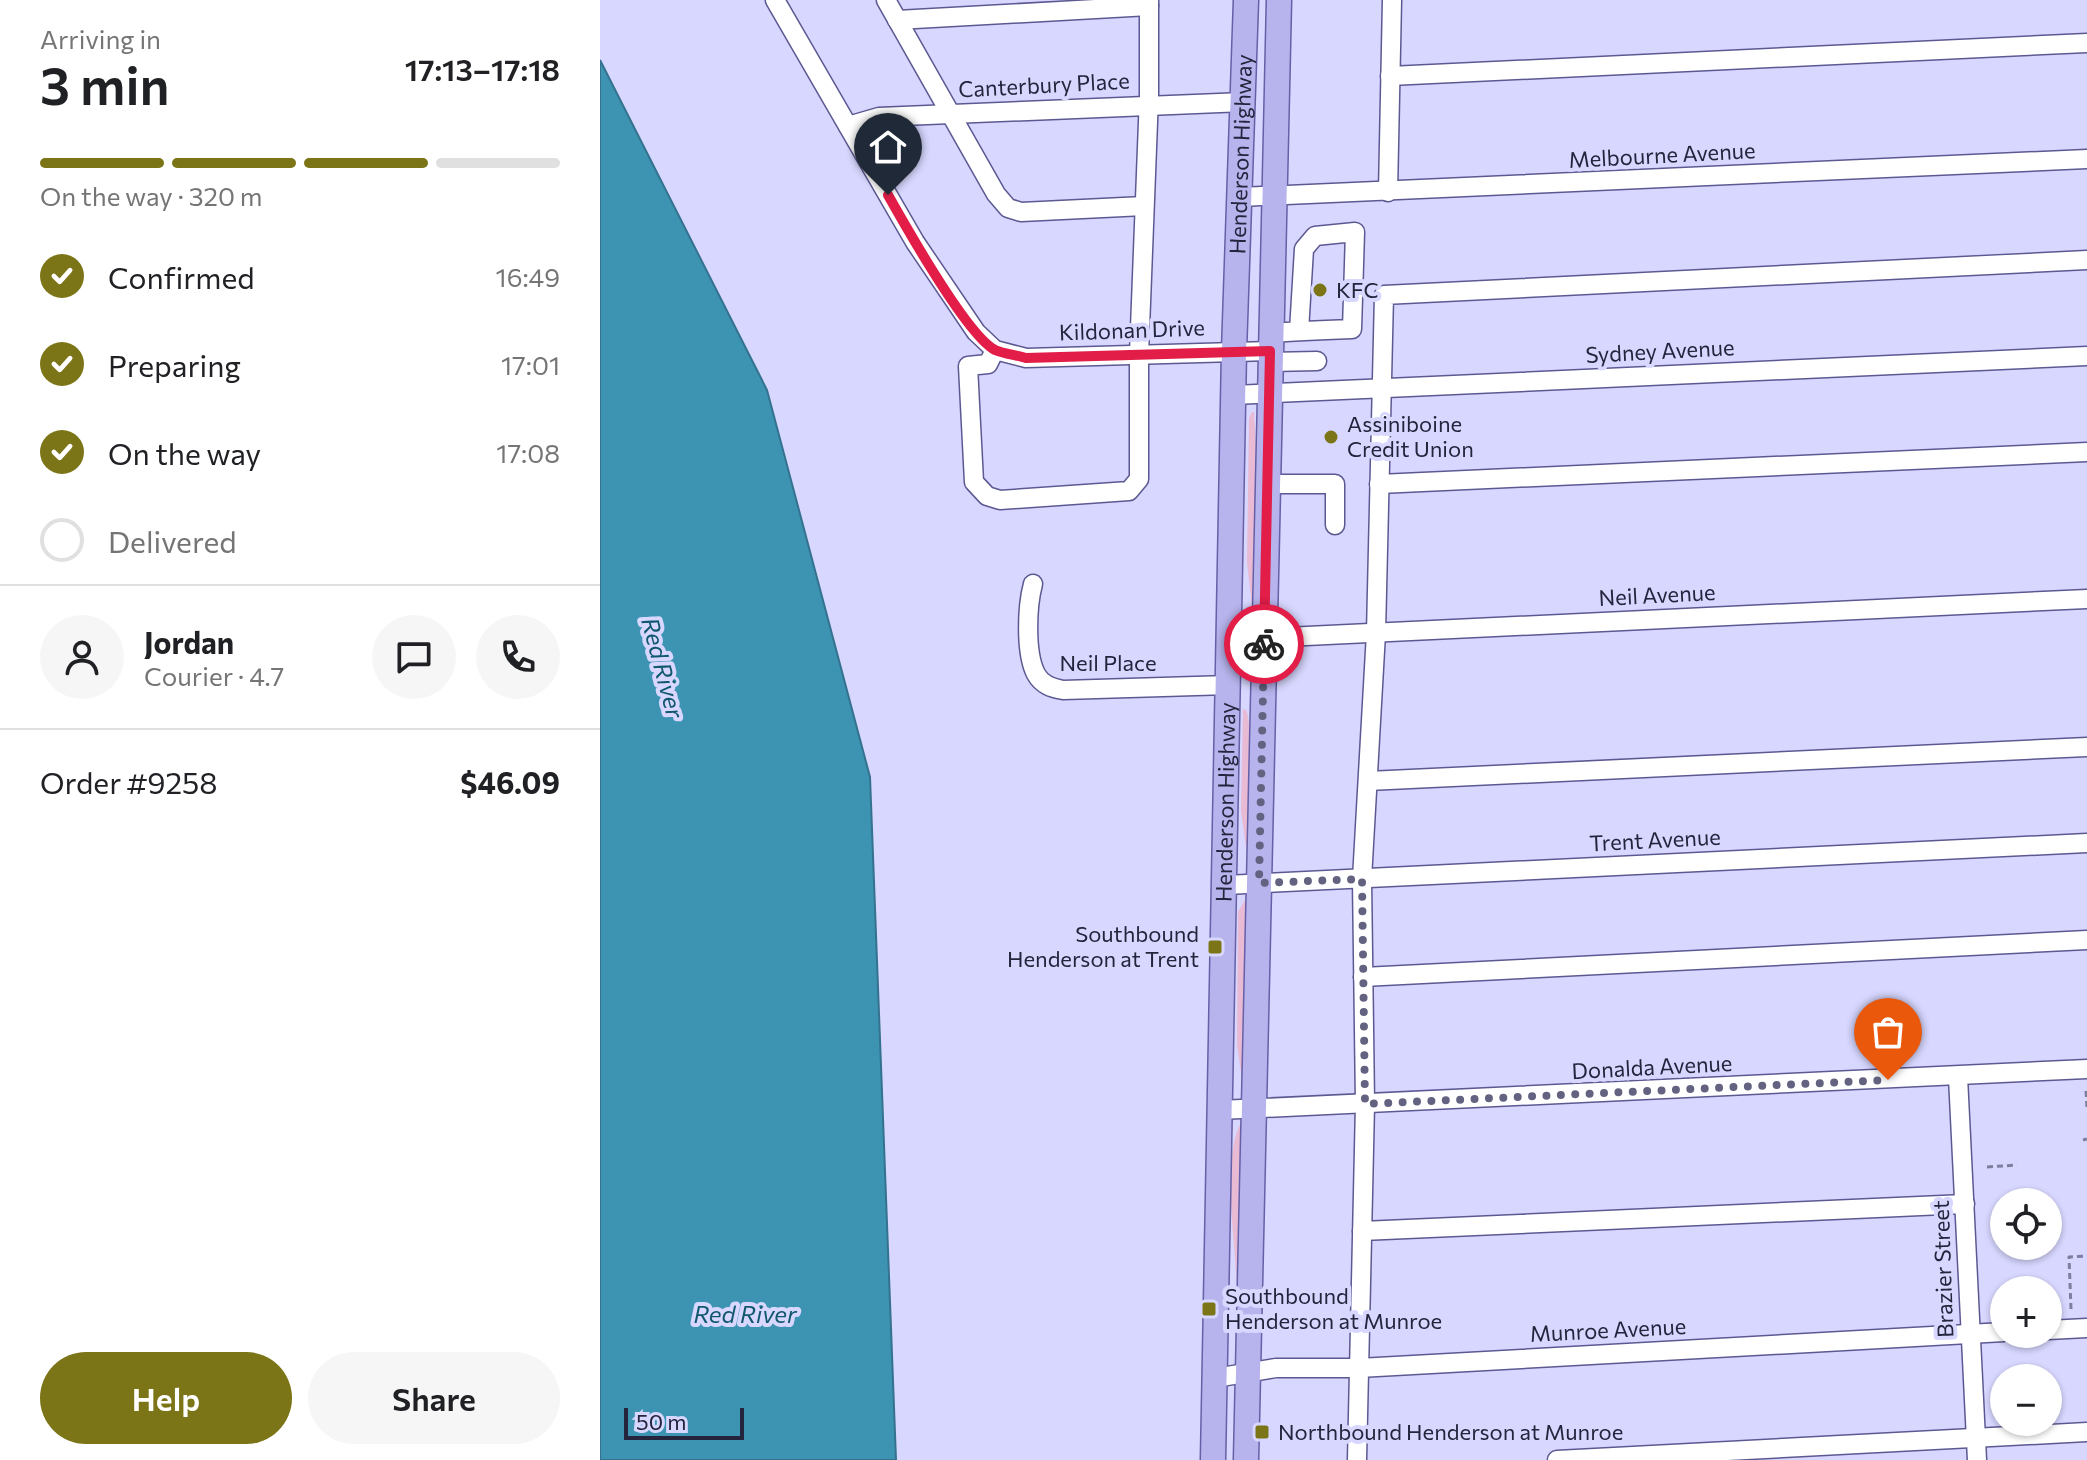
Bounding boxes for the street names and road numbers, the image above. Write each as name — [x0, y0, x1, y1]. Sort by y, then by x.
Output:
street label: Henderson Highway — [1223, 54, 1257, 255]
street label: Canterbury Place — [958, 67, 1130, 102]
street label: Melbourne Avenue — [1568, 136, 1756, 173]
street label: Kildonan Drive — [1059, 313, 1205, 346]
street label: Sydney Avenue — [1585, 333, 1735, 368]
street label: Neil Avenue — [1598, 578, 1716, 611]
street label: Neil Place — [1059, 649, 1157, 676]
street label: Henderson Highway — [1210, 702, 1240, 902]
street label: Trent Avenue — [1589, 823, 1721, 856]
street label: Donalda Avenue — [1571, 1049, 1733, 1084]
street label: Brazier Street — [1927, 1200, 1958, 1338]
street label: Munroe Avenue — [1529, 1312, 1687, 1347]

